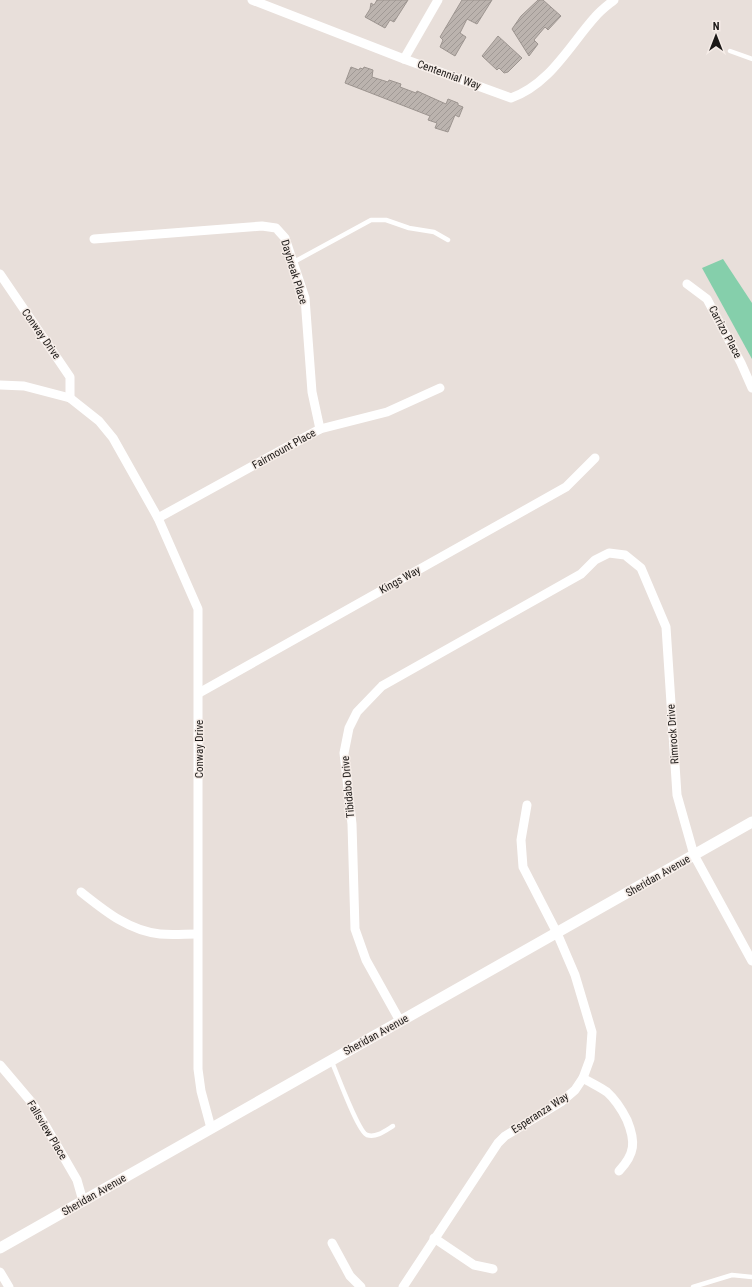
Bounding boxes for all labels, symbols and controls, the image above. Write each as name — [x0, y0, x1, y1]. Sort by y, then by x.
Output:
north arrow — [696, 16, 736, 56]
text: N — [713, 20, 720, 33]
street label: Centennial Way — [415, 58, 483, 93]
street label: Daybreak Place — [278, 238, 310, 306]
street label: Carrizo Place — [706, 303, 744, 361]
street label: Conway Drive — [19, 306, 63, 362]
street label: Fairmount Place — [250, 426, 318, 472]
street label: Kings Way — [377, 563, 423, 597]
street label: Rimrock Drive — [664, 704, 682, 764]
street label: Conway Drive — [193, 720, 206, 778]
street label: Tibidabo Drive — [339, 755, 357, 819]
street label: Sheridan Avenue — [623, 852, 693, 900]
street label: Sheridan Avenue — [341, 1012, 411, 1058]
street label: Esperanza Way — [509, 1090, 571, 1136]
street label: Fallsview Place — [24, 1098, 70, 1162]
street label: Sheridan Avenue — [59, 1171, 129, 1219]

